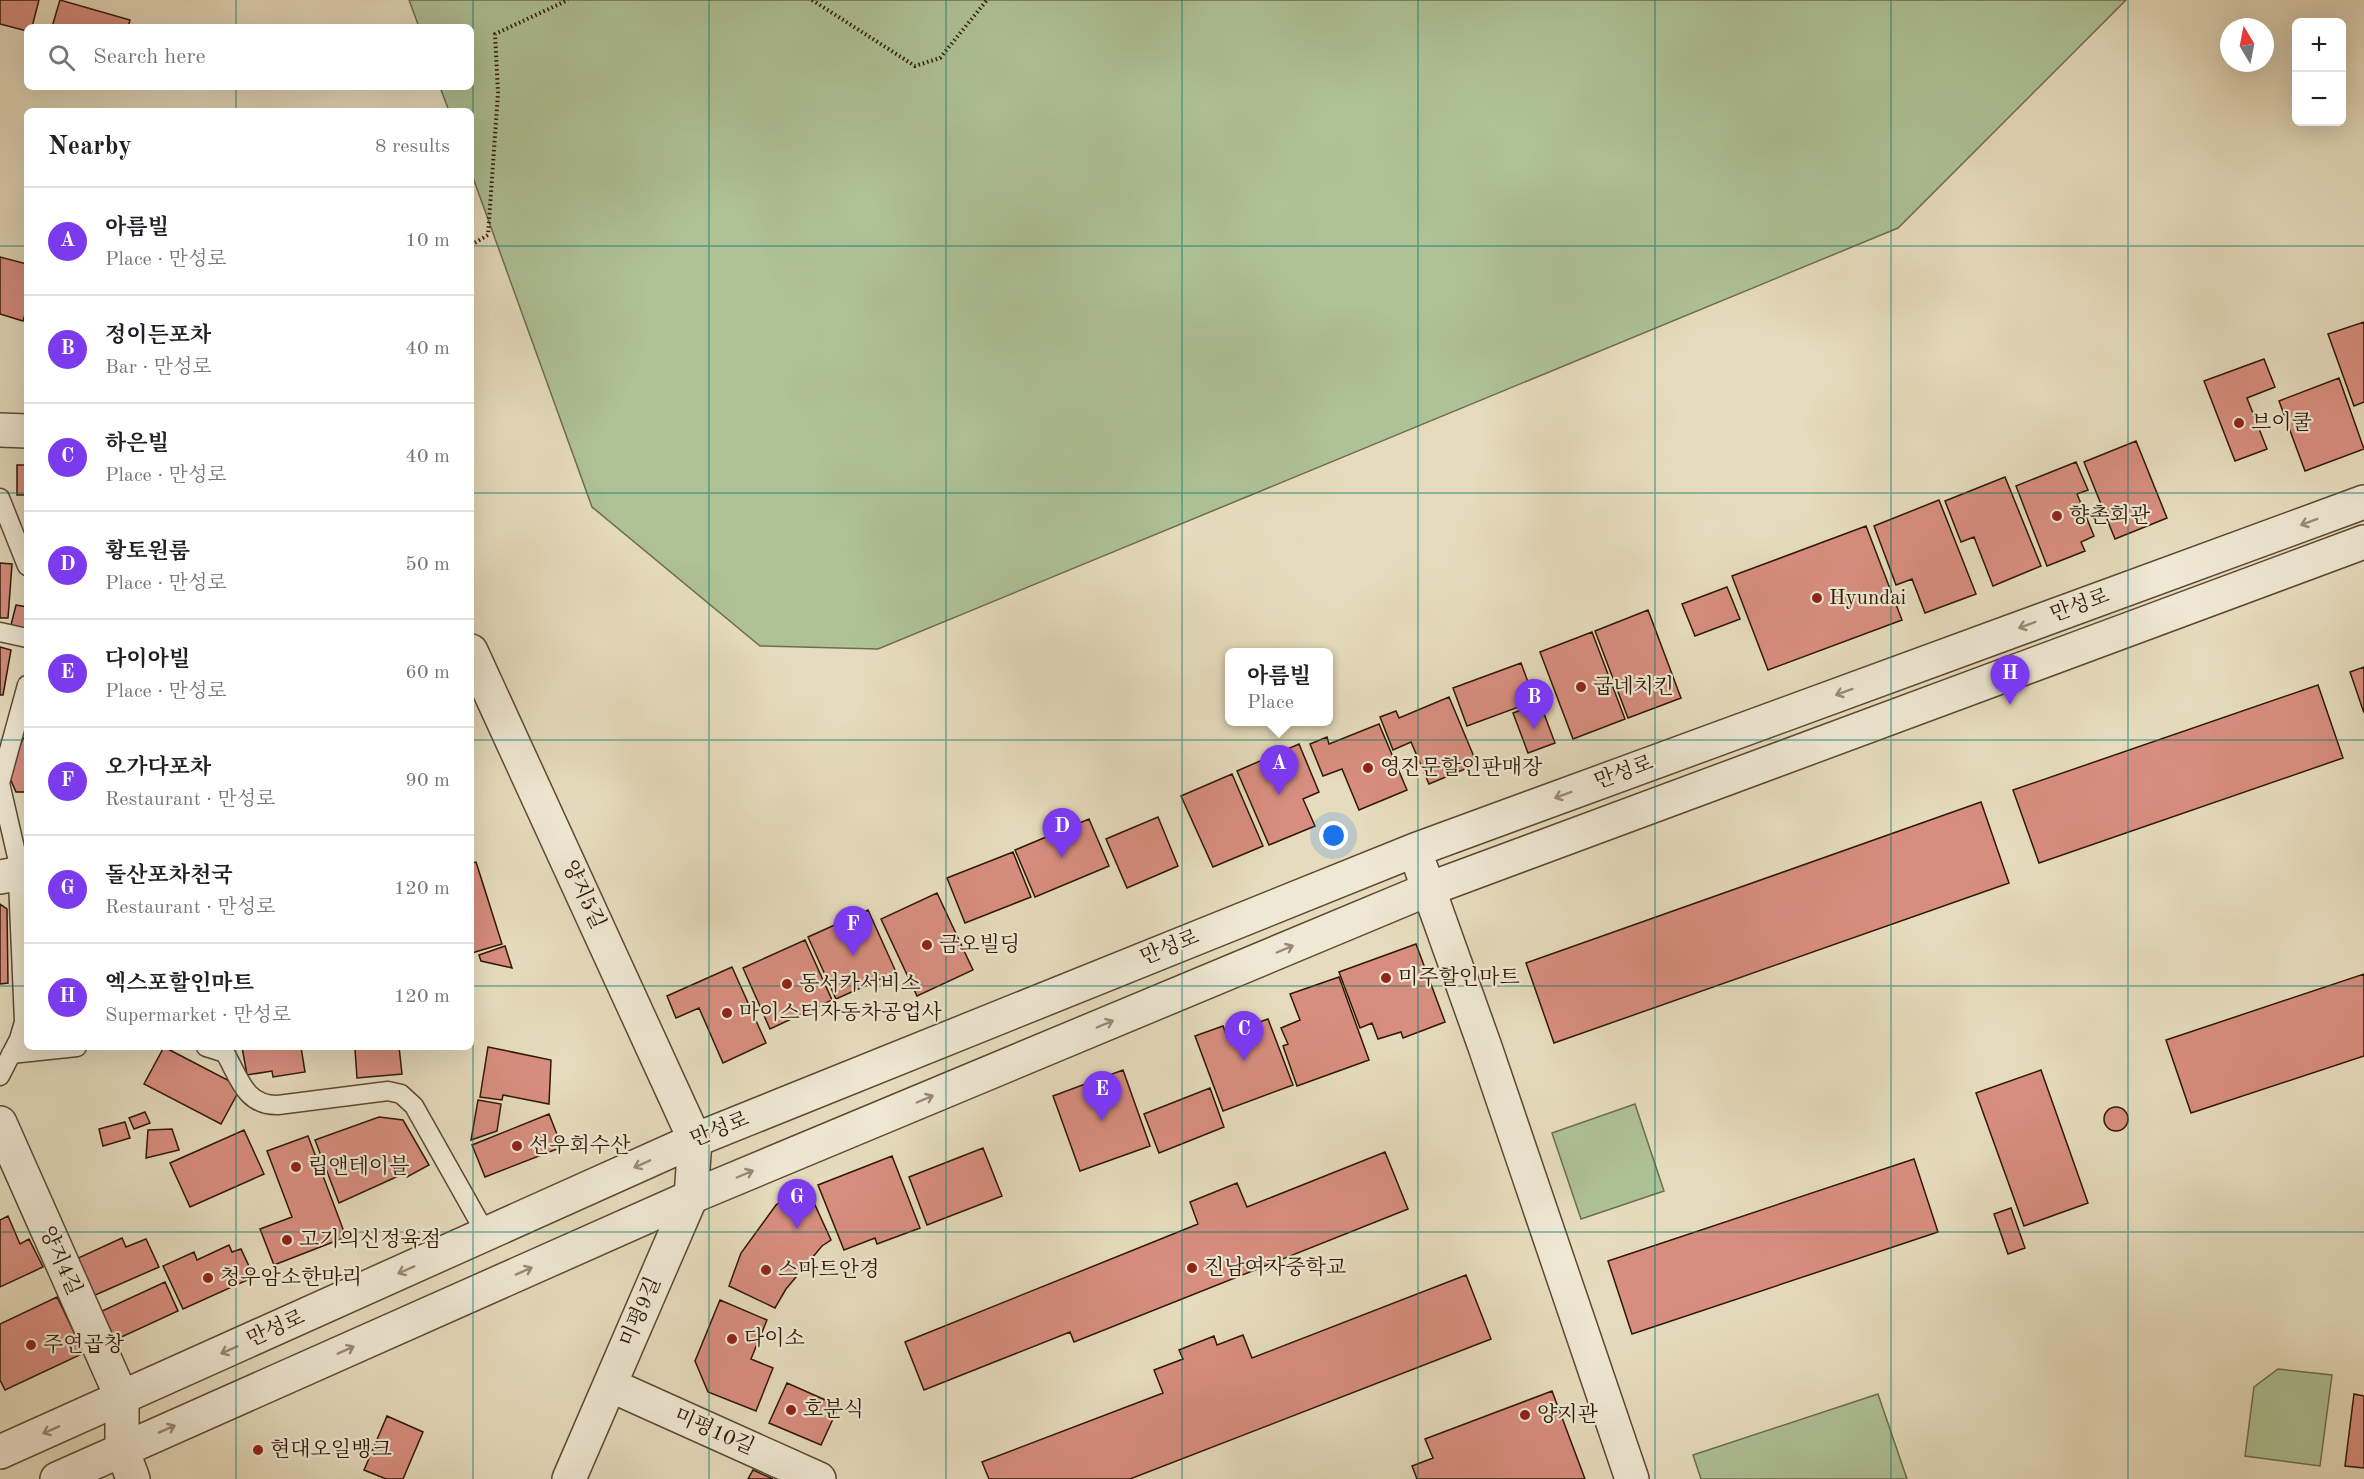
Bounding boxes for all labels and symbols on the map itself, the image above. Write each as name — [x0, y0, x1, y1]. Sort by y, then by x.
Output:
north arrow — [2220, 18, 2274, 72]
place label: 브이쿨 — [2251, 411, 2312, 434]
marker: 브이쿨 — [2232, 416, 2246, 430]
place label: 향촌회관 — [2069, 504, 2151, 527]
marker: 향촌회관 — [2050, 509, 2064, 523]
one-way arrow — [2300, 518, 2319, 529]
street label: 만성로 — [2047, 584, 2112, 626]
place label: Hyundai — [1829, 588, 1906, 609]
marker: Hyundai — [1810, 591, 1824, 605]
one-way arrow — [2018, 621, 2037, 632]
pin: H — [1990, 656, 2030, 705]
place label: 굽네치킨 — [1593, 675, 1674, 698]
pin: B — [1514, 680, 1553, 729]
marker: 굽네치킨 — [1574, 680, 1588, 694]
one-way arrow — [1835, 688, 1854, 699]
pin: A — [1260, 746, 1298, 795]
street label: 만성로 — [1591, 751, 1656, 793]
place label: 영진문할인판매장 — [1380, 756, 1543, 779]
marker: 영진문할인판매장 — [1361, 761, 1375, 775]
one-way arrow — [1554, 791, 1572, 802]
pin: D — [1042, 808, 1082, 858]
your location — [1319, 821, 1348, 850]
street label: 양지5길 — [558, 857, 610, 933]
pin: F — [834, 906, 872, 956]
street label: 만성로 — [1137, 925, 1202, 969]
place label: 금오빌딩 — [939, 933, 1020, 956]
marker: 금오빌딩 — [920, 938, 934, 952]
one-way arrow — [1275, 943, 1294, 954]
place label: 미주할인마트 — [1398, 966, 1520, 989]
place label: 동서카서비스 — [799, 971, 921, 995]
marker: 미주할인마트 — [1379, 971, 1393, 985]
marker: 동서카서비스 — [780, 977, 794, 991]
place label: 마이스터자동차공업사 — [739, 1001, 943, 1024]
marker: 마이스터자동차공업사 — [720, 1006, 734, 1020]
pin: C — [1224, 1012, 1264, 1061]
one-way arrow — [1095, 1018, 1114, 1029]
pin: E — [1082, 1072, 1122, 1121]
one-way arrow — [915, 1093, 934, 1104]
street label: 만성로 — [687, 1107, 752, 1151]
place label: 선우회수산 — [529, 1134, 631, 1157]
marker: 선우회수산 — [510, 1139, 524, 1153]
place label: 립앤테이블 — [308, 1155, 409, 1178]
one-way arrow — [633, 1159, 651, 1170]
marker: 립앤테이블 — [289, 1160, 303, 1174]
one-way arrow — [735, 1168, 753, 1179]
pin: G — [778, 1180, 816, 1229]
street label: 양지4길 — [36, 1223, 86, 1299]
place label: 고기의신정육점 — [299, 1228, 441, 1251]
marker: 고기의신정육점 — [280, 1233, 294, 1247]
place label: 진남여자중학교 — [1204, 1256, 1346, 1279]
place label: 스마트안경 — [778, 1258, 879, 1281]
marker: 진남여자중학교 — [1185, 1261, 1199, 1275]
marker: 스마트안경 — [759, 1263, 773, 1277]
one-way arrow — [515, 1264, 533, 1275]
one-way arrow — [398, 1265, 416, 1276]
place label: 청우암소한마리 — [220, 1266, 362, 1289]
marker: 청우암소한마리 — [201, 1271, 215, 1285]
street label: 미평9길 — [615, 1273, 665, 1350]
street label: 만성로 — [243, 1305, 308, 1351]
place label: 다이소 — [744, 1327, 805, 1350]
marker: 다이소 — [725, 1332, 739, 1346]
place label: 주연곱창 — [43, 1333, 125, 1356]
marker: 주연곱창 — [24, 1338, 38, 1352]
one-way arrow — [336, 1343, 354, 1355]
one-way arrow — [220, 1345, 238, 1356]
place label: 호분식 — [803, 1397, 864, 1421]
street label: 미평10길 — [671, 1403, 758, 1459]
marker: 호분식 — [784, 1403, 798, 1417]
place label: 양지관 — [1537, 1403, 1599, 1426]
marker: 양지관 — [1518, 1408, 1532, 1422]
one-way arrow — [158, 1422, 176, 1434]
one-way arrow — [42, 1425, 60, 1436]
place label: 현대오일뱅크 — [270, 1438, 392, 1461]
marker: 현대오일뱅크 — [251, 1443, 265, 1457]

